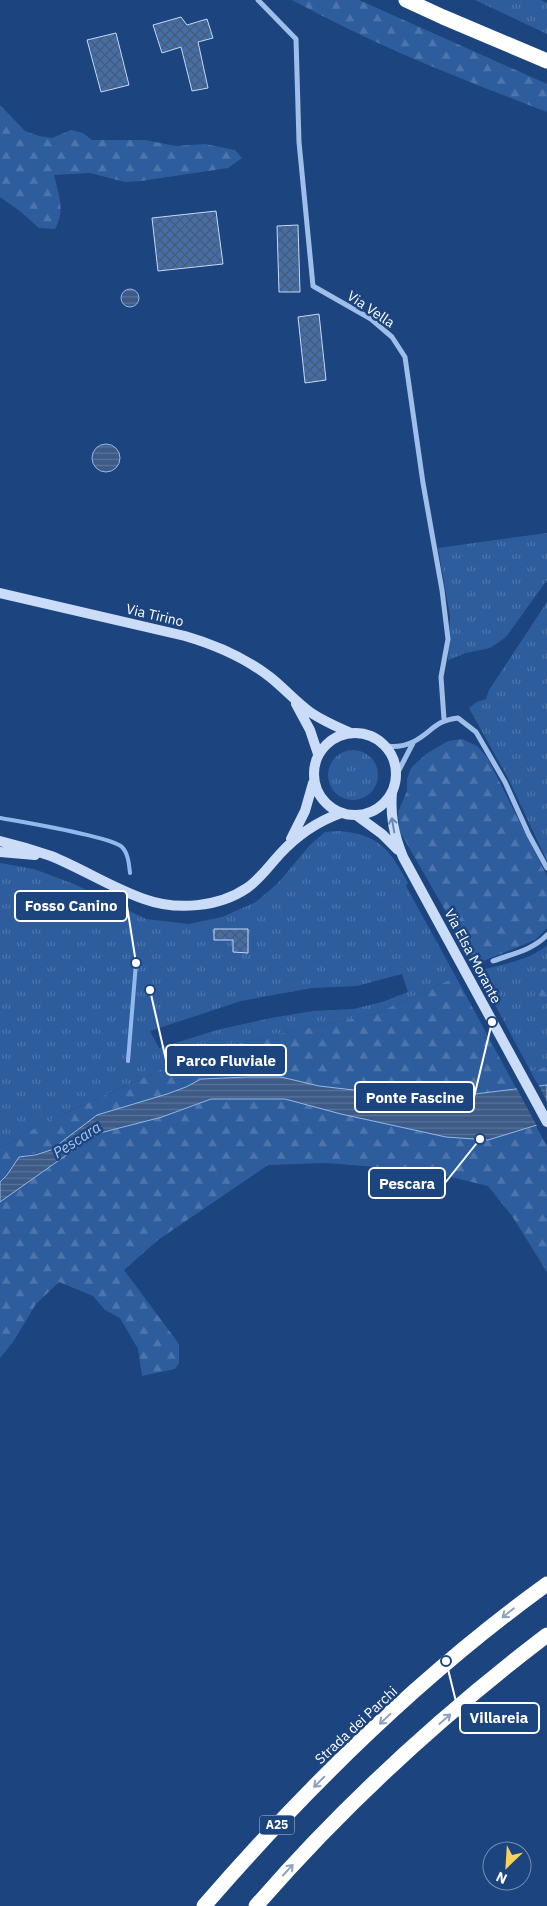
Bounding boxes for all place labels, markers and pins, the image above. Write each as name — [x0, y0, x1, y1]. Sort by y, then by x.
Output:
callout: Fosso Canino — [15, 891, 127, 921]
callout: Parco Fluviale — [166, 1045, 286, 1075]
callout: Ponte Fascine — [355, 1082, 474, 1112]
callout: Pescara — [369, 1168, 445, 1198]
callout: Villareia — [460, 1703, 539, 1733]

